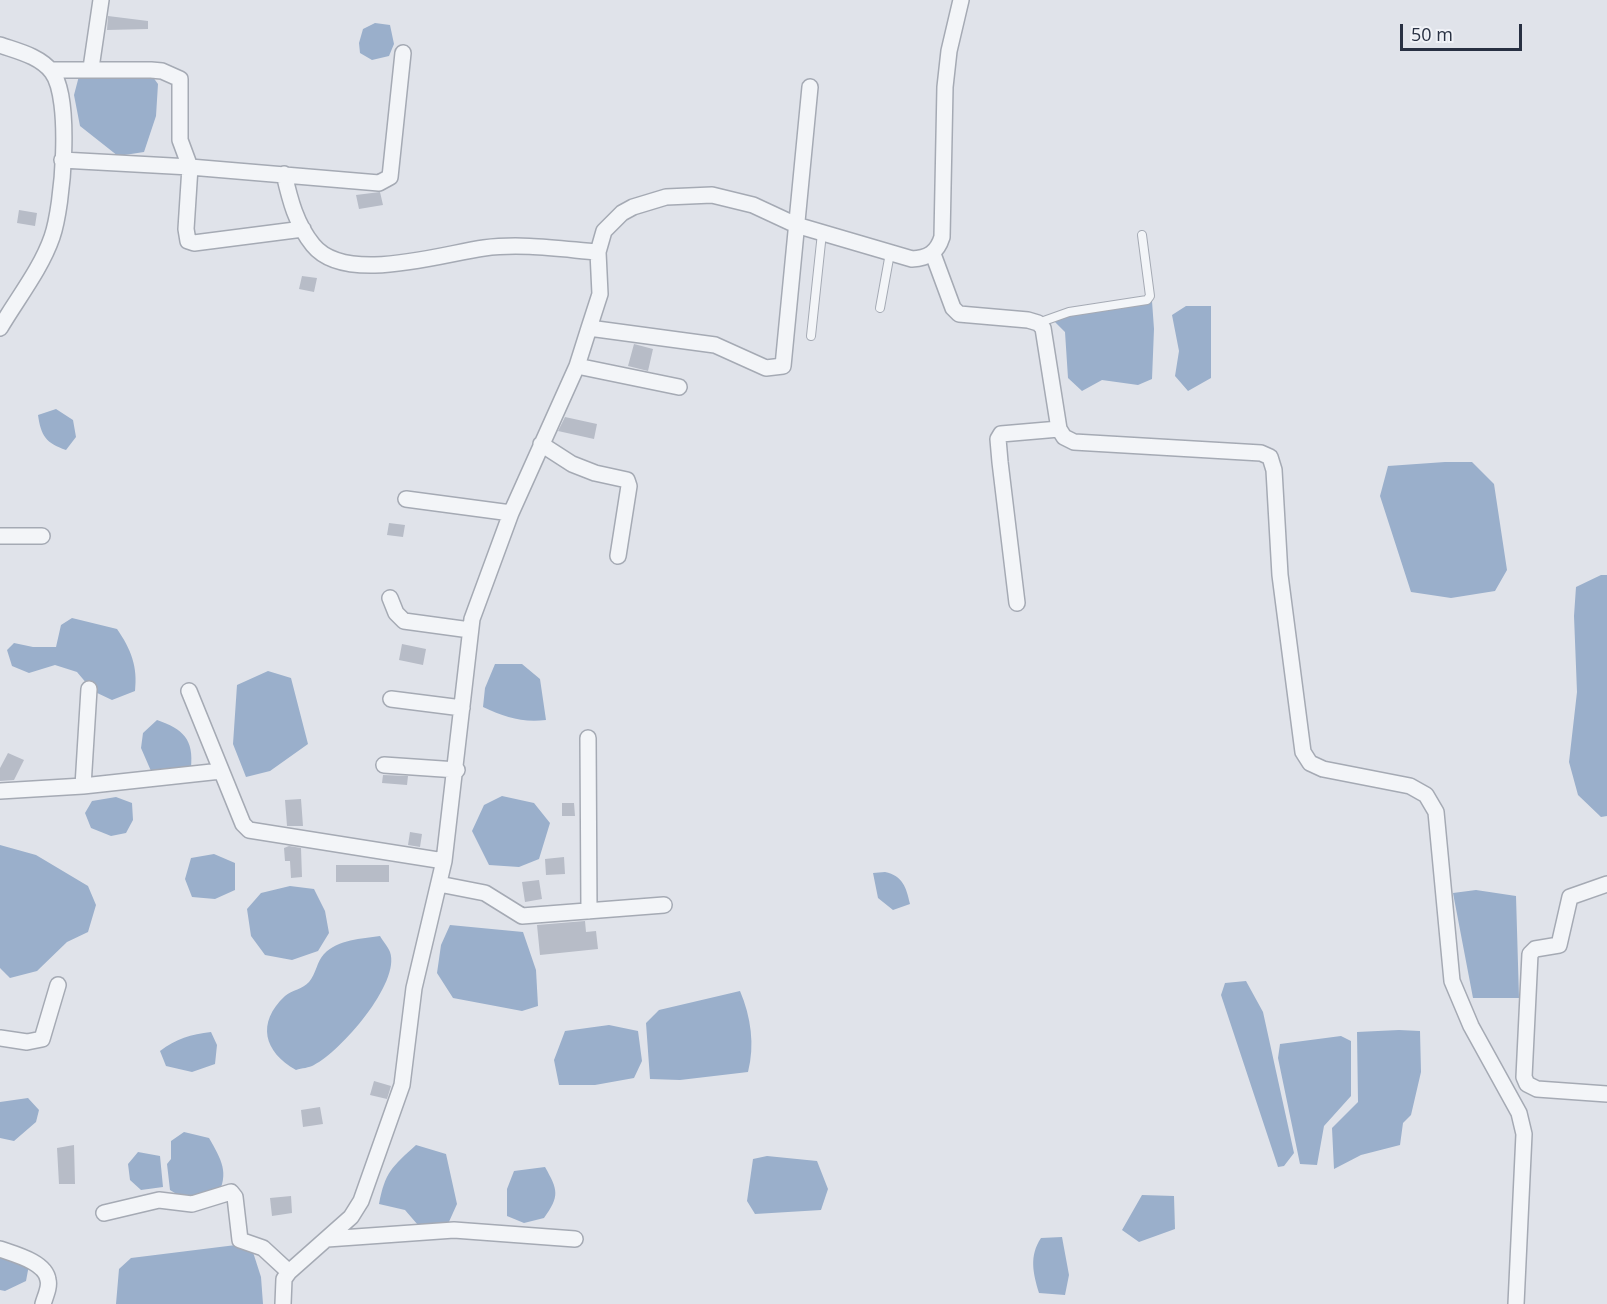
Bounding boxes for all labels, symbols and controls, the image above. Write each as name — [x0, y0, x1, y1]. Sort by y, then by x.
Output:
scale bar — [1403, 12, 1524, 50]
text: 50 m — [1411, 22, 1453, 46]

